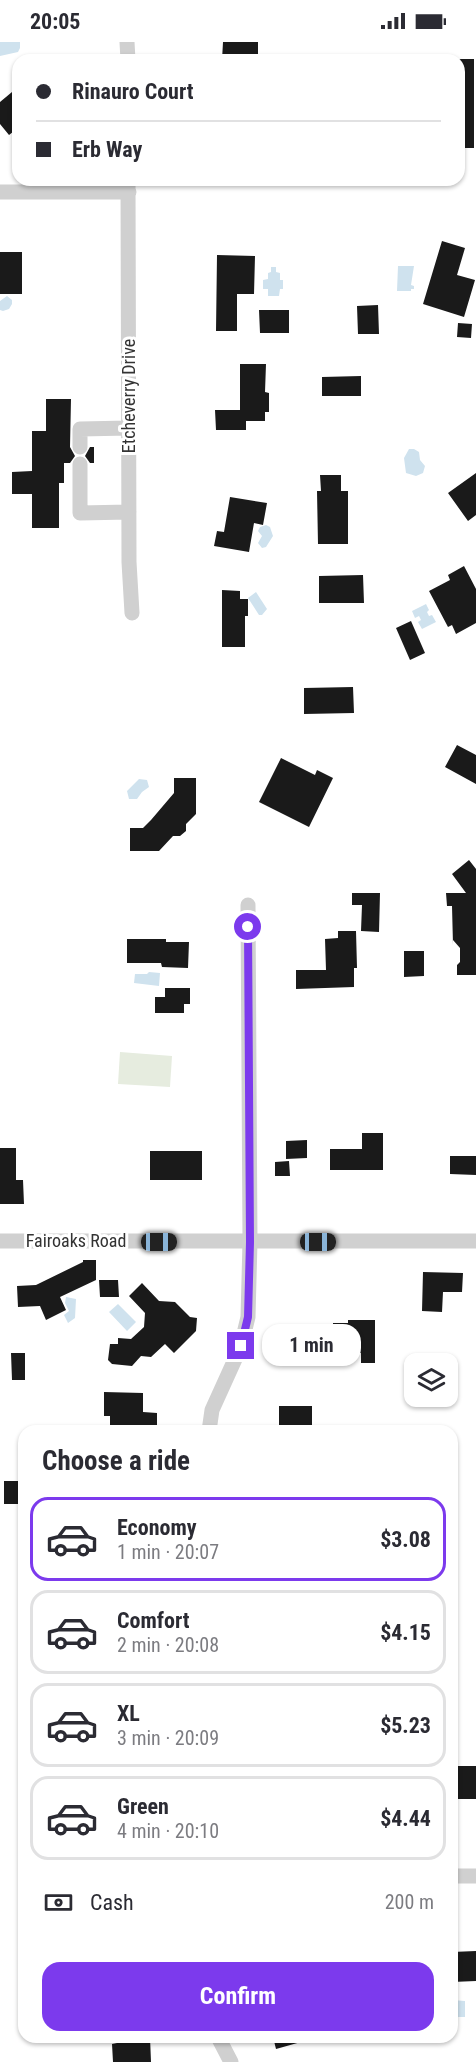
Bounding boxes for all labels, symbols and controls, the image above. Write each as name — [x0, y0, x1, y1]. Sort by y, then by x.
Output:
text: 20:05 — [30, 9, 81, 34]
text: Rinauro Court — [72, 79, 194, 104]
text: Erb Way — [72, 137, 142, 162]
street label: Etcheverry Drive — [118, 339, 139, 453]
route start — [234, 913, 261, 940]
street label: Fairoaks Road — [26, 1230, 126, 1251]
car — [141, 1233, 177, 1251]
car — [300, 1233, 336, 1251]
callout: 1 min — [262, 1325, 361, 1367]
route end — [227, 1332, 254, 1359]
text: 1 min — [289, 1333, 334, 1357]
map controls — [404, 1353, 458, 1407]
button: layers — [404, 1353, 458, 1407]
text: Choose a ride — [42, 1445, 190, 1477]
icon: car — [45, 1512, 99, 1566]
text: Economy — [117, 1515, 197, 1540]
text: $3.08 — [380, 1527, 431, 1552]
text: 1 min · 20:07 — [117, 1540, 219, 1564]
icon: car — [45, 1605, 99, 1659]
text: Comfort — [117, 1608, 190, 1633]
text: $4.15 — [380, 1620, 431, 1645]
text: 2 min · 20:08 — [117, 1633, 219, 1657]
icon: car — [45, 1698, 99, 1752]
text: XL — [117, 1701, 140, 1726]
text: $5.23 — [380, 1713, 431, 1738]
text: 3 min · 20:09 — [117, 1726, 219, 1750]
icon: car — [45, 1791, 99, 1845]
text: Green — [117, 1794, 169, 1819]
text: $4.44 — [380, 1806, 431, 1831]
text: 4 min · 20:10 — [117, 1819, 219, 1843]
icon: cash — [42, 1886, 75, 1919]
text: Cash — [90, 1890, 134, 1915]
text: 200 m — [385, 1890, 434, 1914]
button: Confirm — [42, 1962, 434, 2031]

